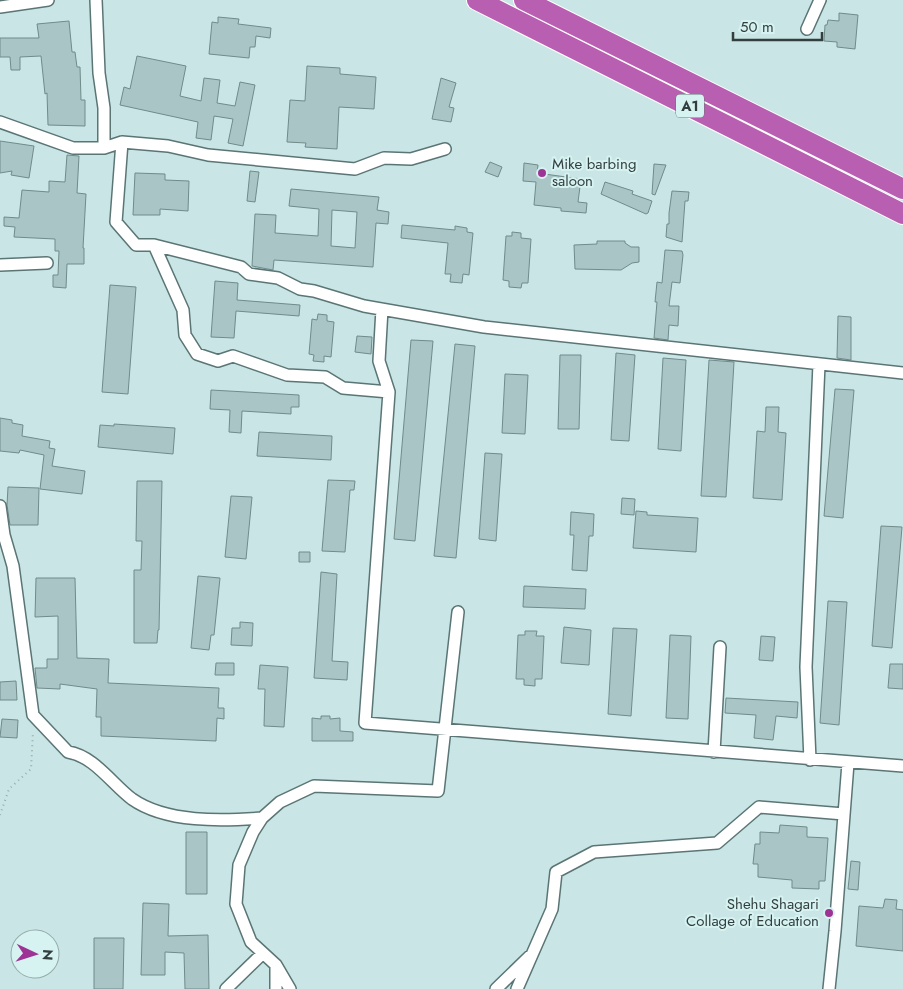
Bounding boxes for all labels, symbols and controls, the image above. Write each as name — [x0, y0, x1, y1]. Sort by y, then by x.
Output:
scale bar — [733, 10, 822, 42]
text: 50 m — [740, 16, 774, 38]
road number: A1 — [676, 94, 704, 118]
place label: Mike barbing saloon — [552, 153, 636, 192]
marker: Mike barbing saloon — [536, 167, 548, 179]
place label: Shehu Shagari Collage of Education — [686, 893, 819, 932]
marker: Shehu Shagari Collage of Education — [823, 907, 835, 919]
north arrow — [10, 929, 60, 979]
text: N — [38, 949, 58, 961]

